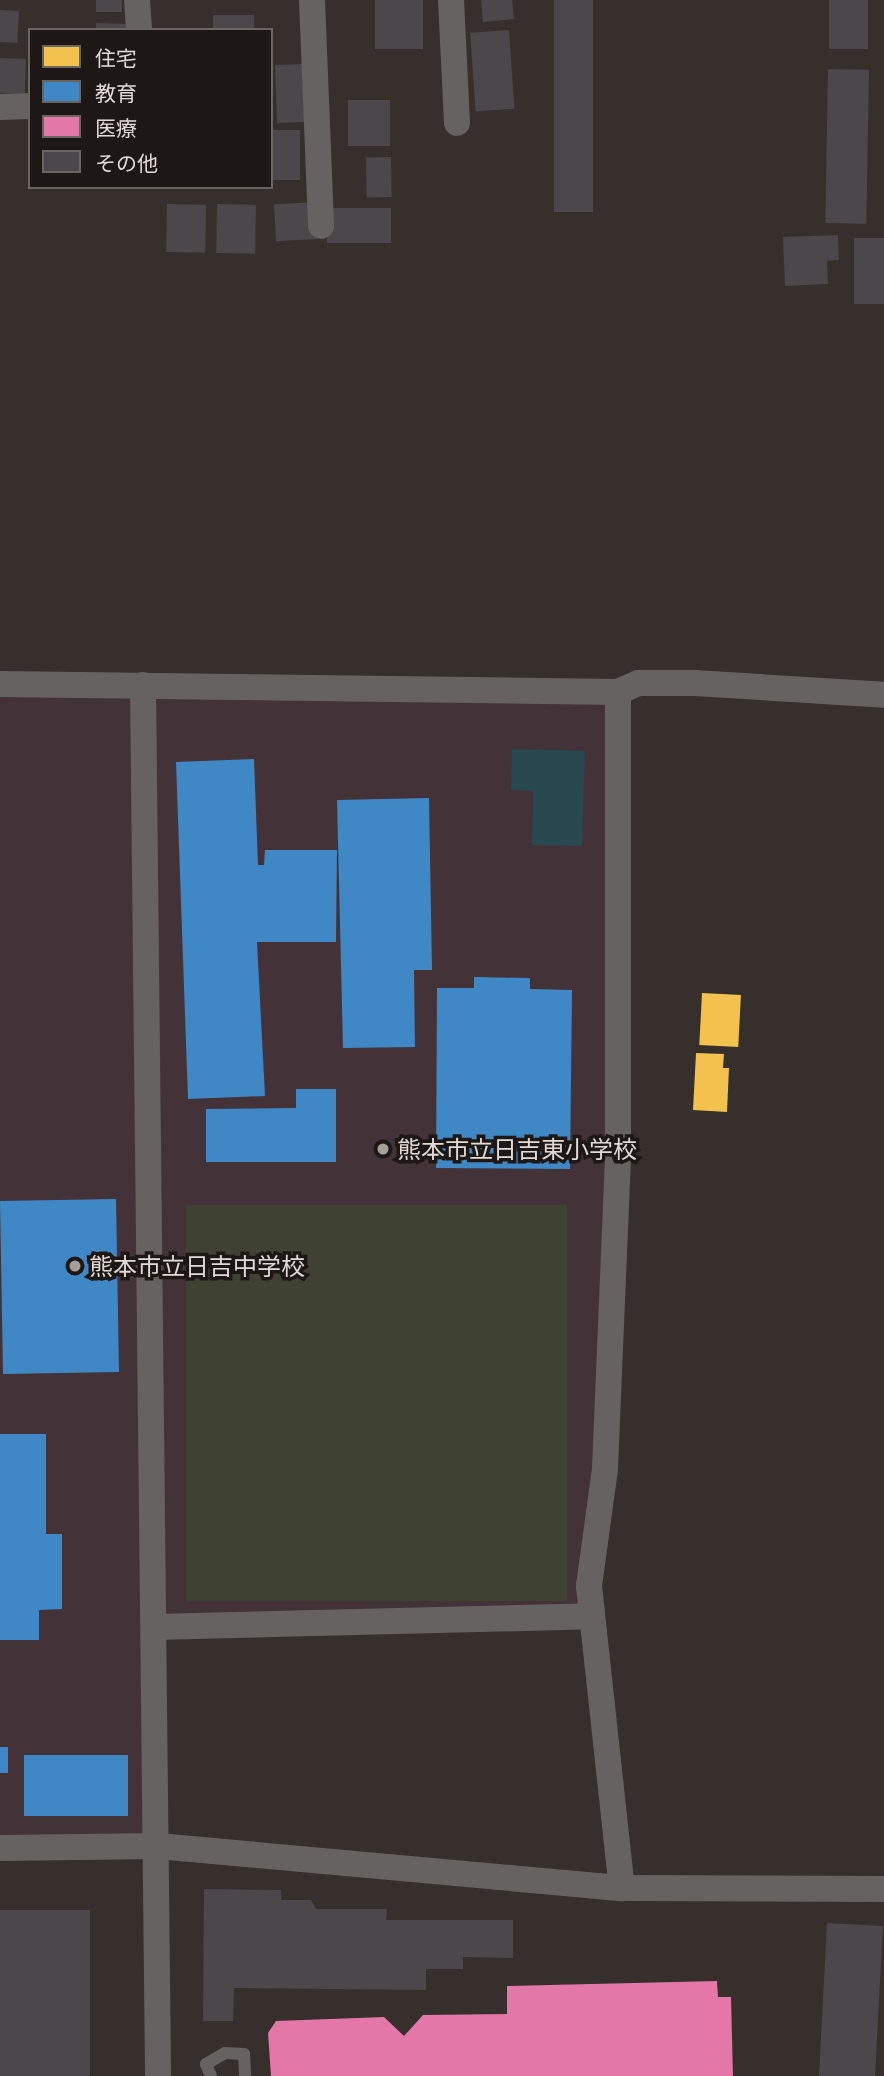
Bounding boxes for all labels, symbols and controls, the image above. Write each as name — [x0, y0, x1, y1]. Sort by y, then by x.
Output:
legend — [28, 28, 273, 189]
text: 住宅 — [95, 44, 137, 72]
text: 教育 — [95, 79, 137, 107]
text: 医療 — [95, 114, 137, 142]
text: その他 — [95, 149, 158, 177]
place label: 熊本市立日吉東小学校 — [397, 1135, 637, 1163]
marker: 熊本市立日吉東小学校 — [375, 1141, 391, 1157]
place label: 熊本市立日吉中学校 — [89, 1252, 305, 1280]
marker: 熊本市立日吉中学校 — [67, 1258, 83, 1274]

